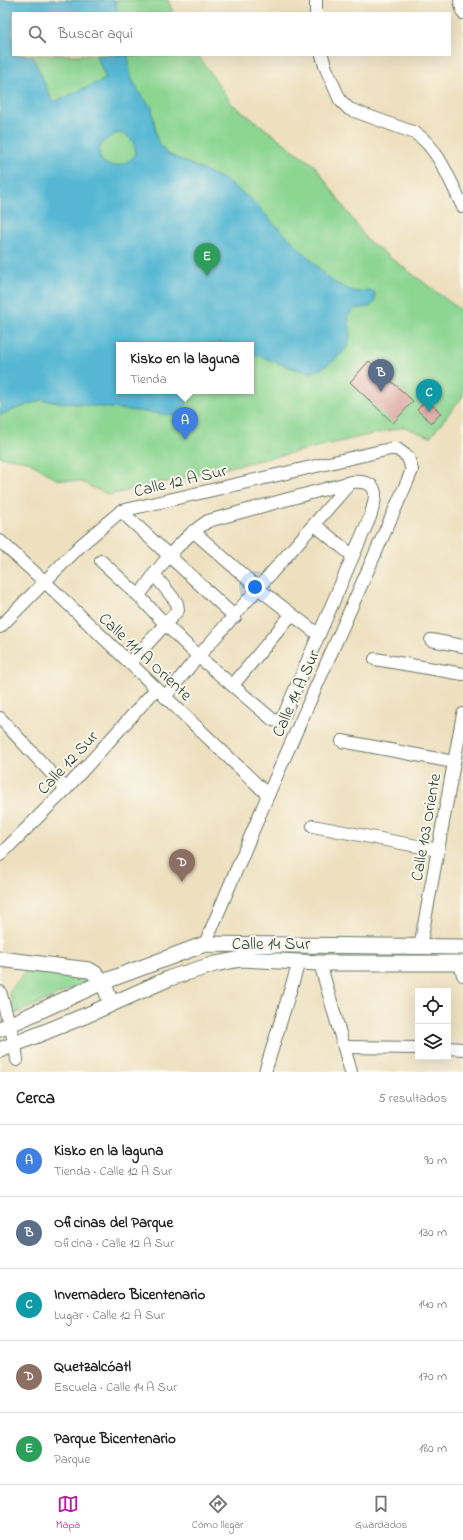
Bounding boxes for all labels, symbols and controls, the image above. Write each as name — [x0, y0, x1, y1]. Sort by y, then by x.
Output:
search box — [12, 12, 451, 56]
icon: search — [26, 23, 48, 45]
text: Buscar aquí — [58, 23, 133, 45]
pin: E — [194, 243, 220, 276]
popup — [116, 342, 254, 394]
text: Kisko en la laguna — [130, 348, 240, 370]
pin: B — [368, 359, 394, 392]
text: Tienda — [130, 370, 167, 389]
pin: C — [416, 379, 442, 412]
pin: A — [172, 407, 198, 440]
street label: Calle 12 A Sur — [131, 458, 230, 504]
your location — [245, 577, 265, 597]
street label: Calle 111 A Oriente — [93, 607, 198, 707]
street label: Calle 14 A Sur — [266, 645, 327, 741]
street label: Calle 12 Sur — [32, 725, 105, 801]
street label: Calle 103 Oriente — [405, 771, 448, 883]
pin: D — [169, 849, 195, 882]
street label: Calle 14 Sur — [232, 932, 311, 957]
map controls — [415, 988, 451, 1060]
button: locate — [415, 988, 451, 1024]
button: layers — [415, 1024, 451, 1060]
text: Cerca — [16, 1086, 55, 1111]
text: 5 resultados — [378, 1089, 447, 1108]
text: Kisko en la laguna — [54, 1140, 163, 1162]
text: A — [25, 1151, 33, 1170]
text: 90 m — [424, 1151, 447, 1170]
text: Tienda · Calle 12 A Sur — [54, 1162, 172, 1181]
text: Oficinas del Parque — [54, 1212, 173, 1234]
text: B — [25, 1223, 33, 1242]
text: 130 m — [419, 1223, 447, 1242]
text: Oficina · Calle 12 A Sur — [54, 1234, 174, 1253]
text: Invernadero Bicentenario — [54, 1284, 205, 1306]
text: C — [25, 1295, 33, 1314]
text: 140 m — [419, 1295, 447, 1314]
text: Lugar · Calle 12 A Sur — [54, 1306, 165, 1325]
text: Quetzalcóatl — [54, 1356, 131, 1378]
text: D — [24, 1367, 34, 1386]
text: 170 m — [419, 1367, 447, 1386]
text: Escuela · Calle 14 A Sur — [54, 1378, 177, 1397]
text: Parque Bicentenario — [54, 1428, 176, 1450]
text: E — [25, 1439, 33, 1458]
text: 180 m — [419, 1439, 447, 1458]
text: Parque — [54, 1450, 90, 1469]
tab: Mapa — [56, 1493, 80, 1533]
tab: Cómo llegar — [192, 1493, 244, 1533]
tab: Guardados — [355, 1493, 407, 1533]

